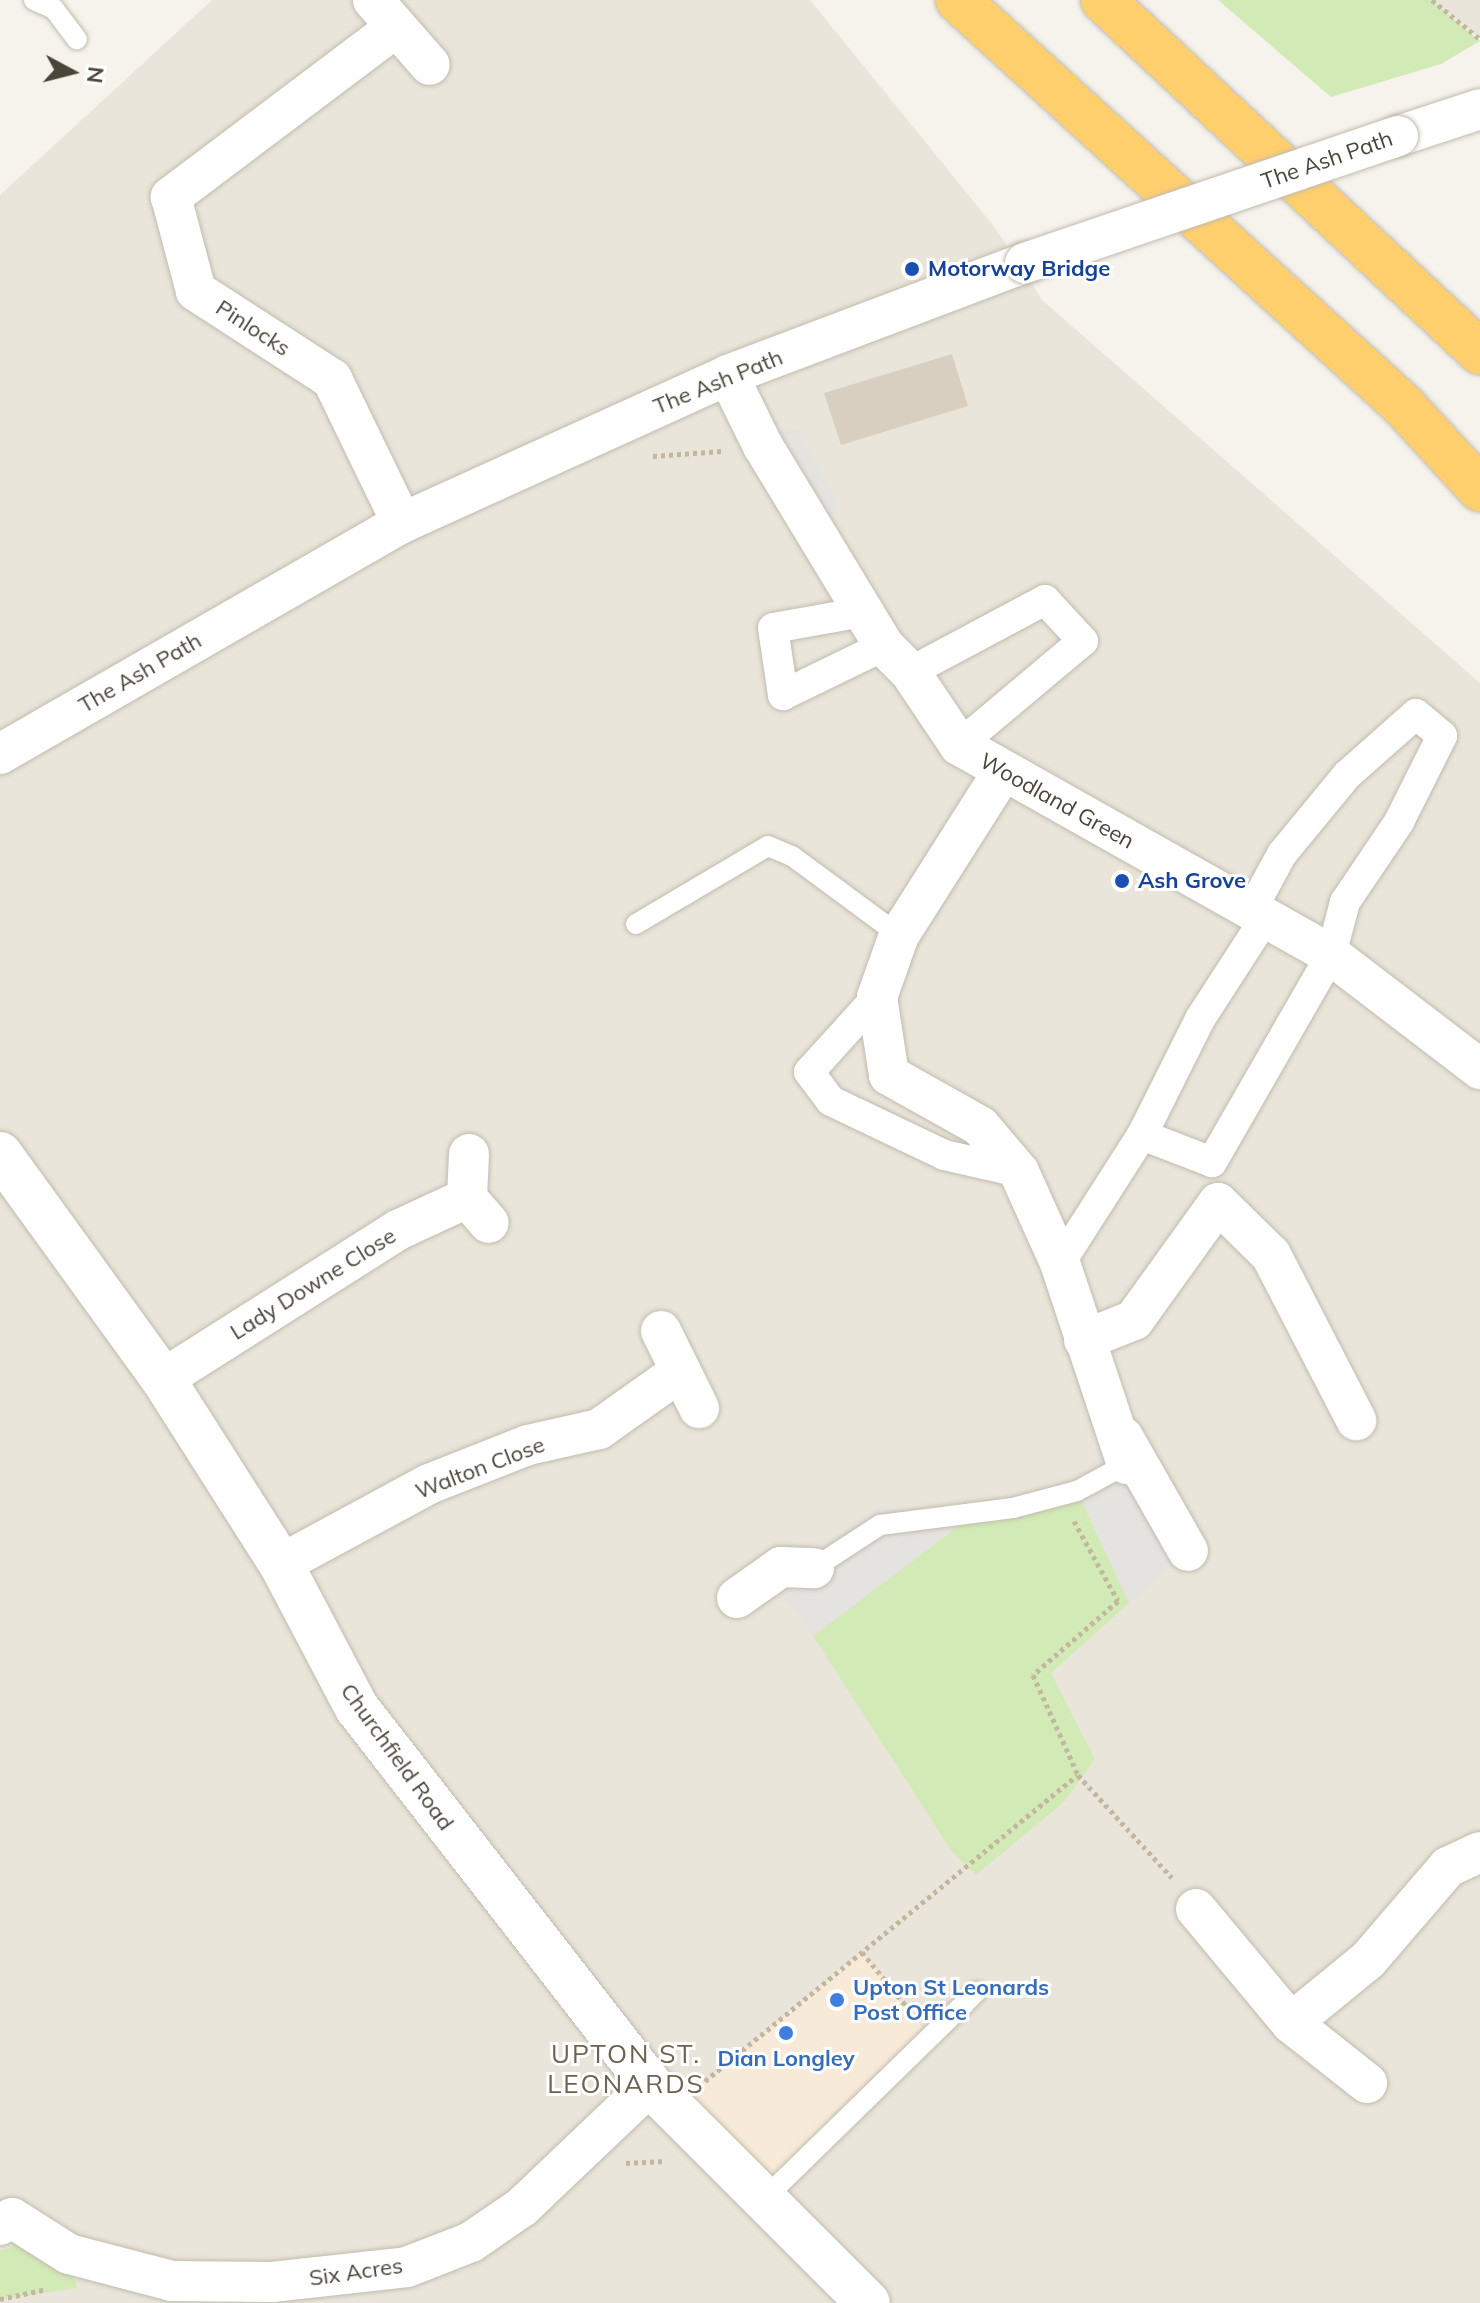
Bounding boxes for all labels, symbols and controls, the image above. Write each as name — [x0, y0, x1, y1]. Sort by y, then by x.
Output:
north arrow — [32, 32, 112, 112]
text: N — [81, 65, 111, 85]
street label: The Ash Path — [1258, 125, 1396, 195]
place label: Motorway Bridge — [928, 256, 1110, 282]
marker: Motorway Bridge — [903, 260, 921, 278]
street label: Pinlocks — [211, 294, 295, 362]
street label: The Ash Path — [650, 344, 786, 420]
street label: The Ash Path — [74, 627, 206, 719]
street label: Woodland Green — [975, 748, 1139, 854]
place label: Ash Grove — [1138, 868, 1246, 894]
marker: Ash Grove — [1113, 872, 1131, 890]
street label: Lady Downe Close — [225, 1222, 401, 1346]
street label: Walton Close — [412, 1431, 548, 1505]
street label: Churchfield Road — [335, 1678, 459, 1836]
place label: Upton St Leonards Post Office — [853, 1974, 1049, 2026]
marker: Upton St Leonards Post Office — [828, 1991, 846, 2009]
marker: Dian Longley — [777, 2024, 795, 2042]
district label: UPTON ST. LEONARDS — [547, 2038, 705, 2100]
place label: Dian Longley — [717, 2046, 855, 2072]
street label: Six Acres — [308, 2252, 404, 2292]

